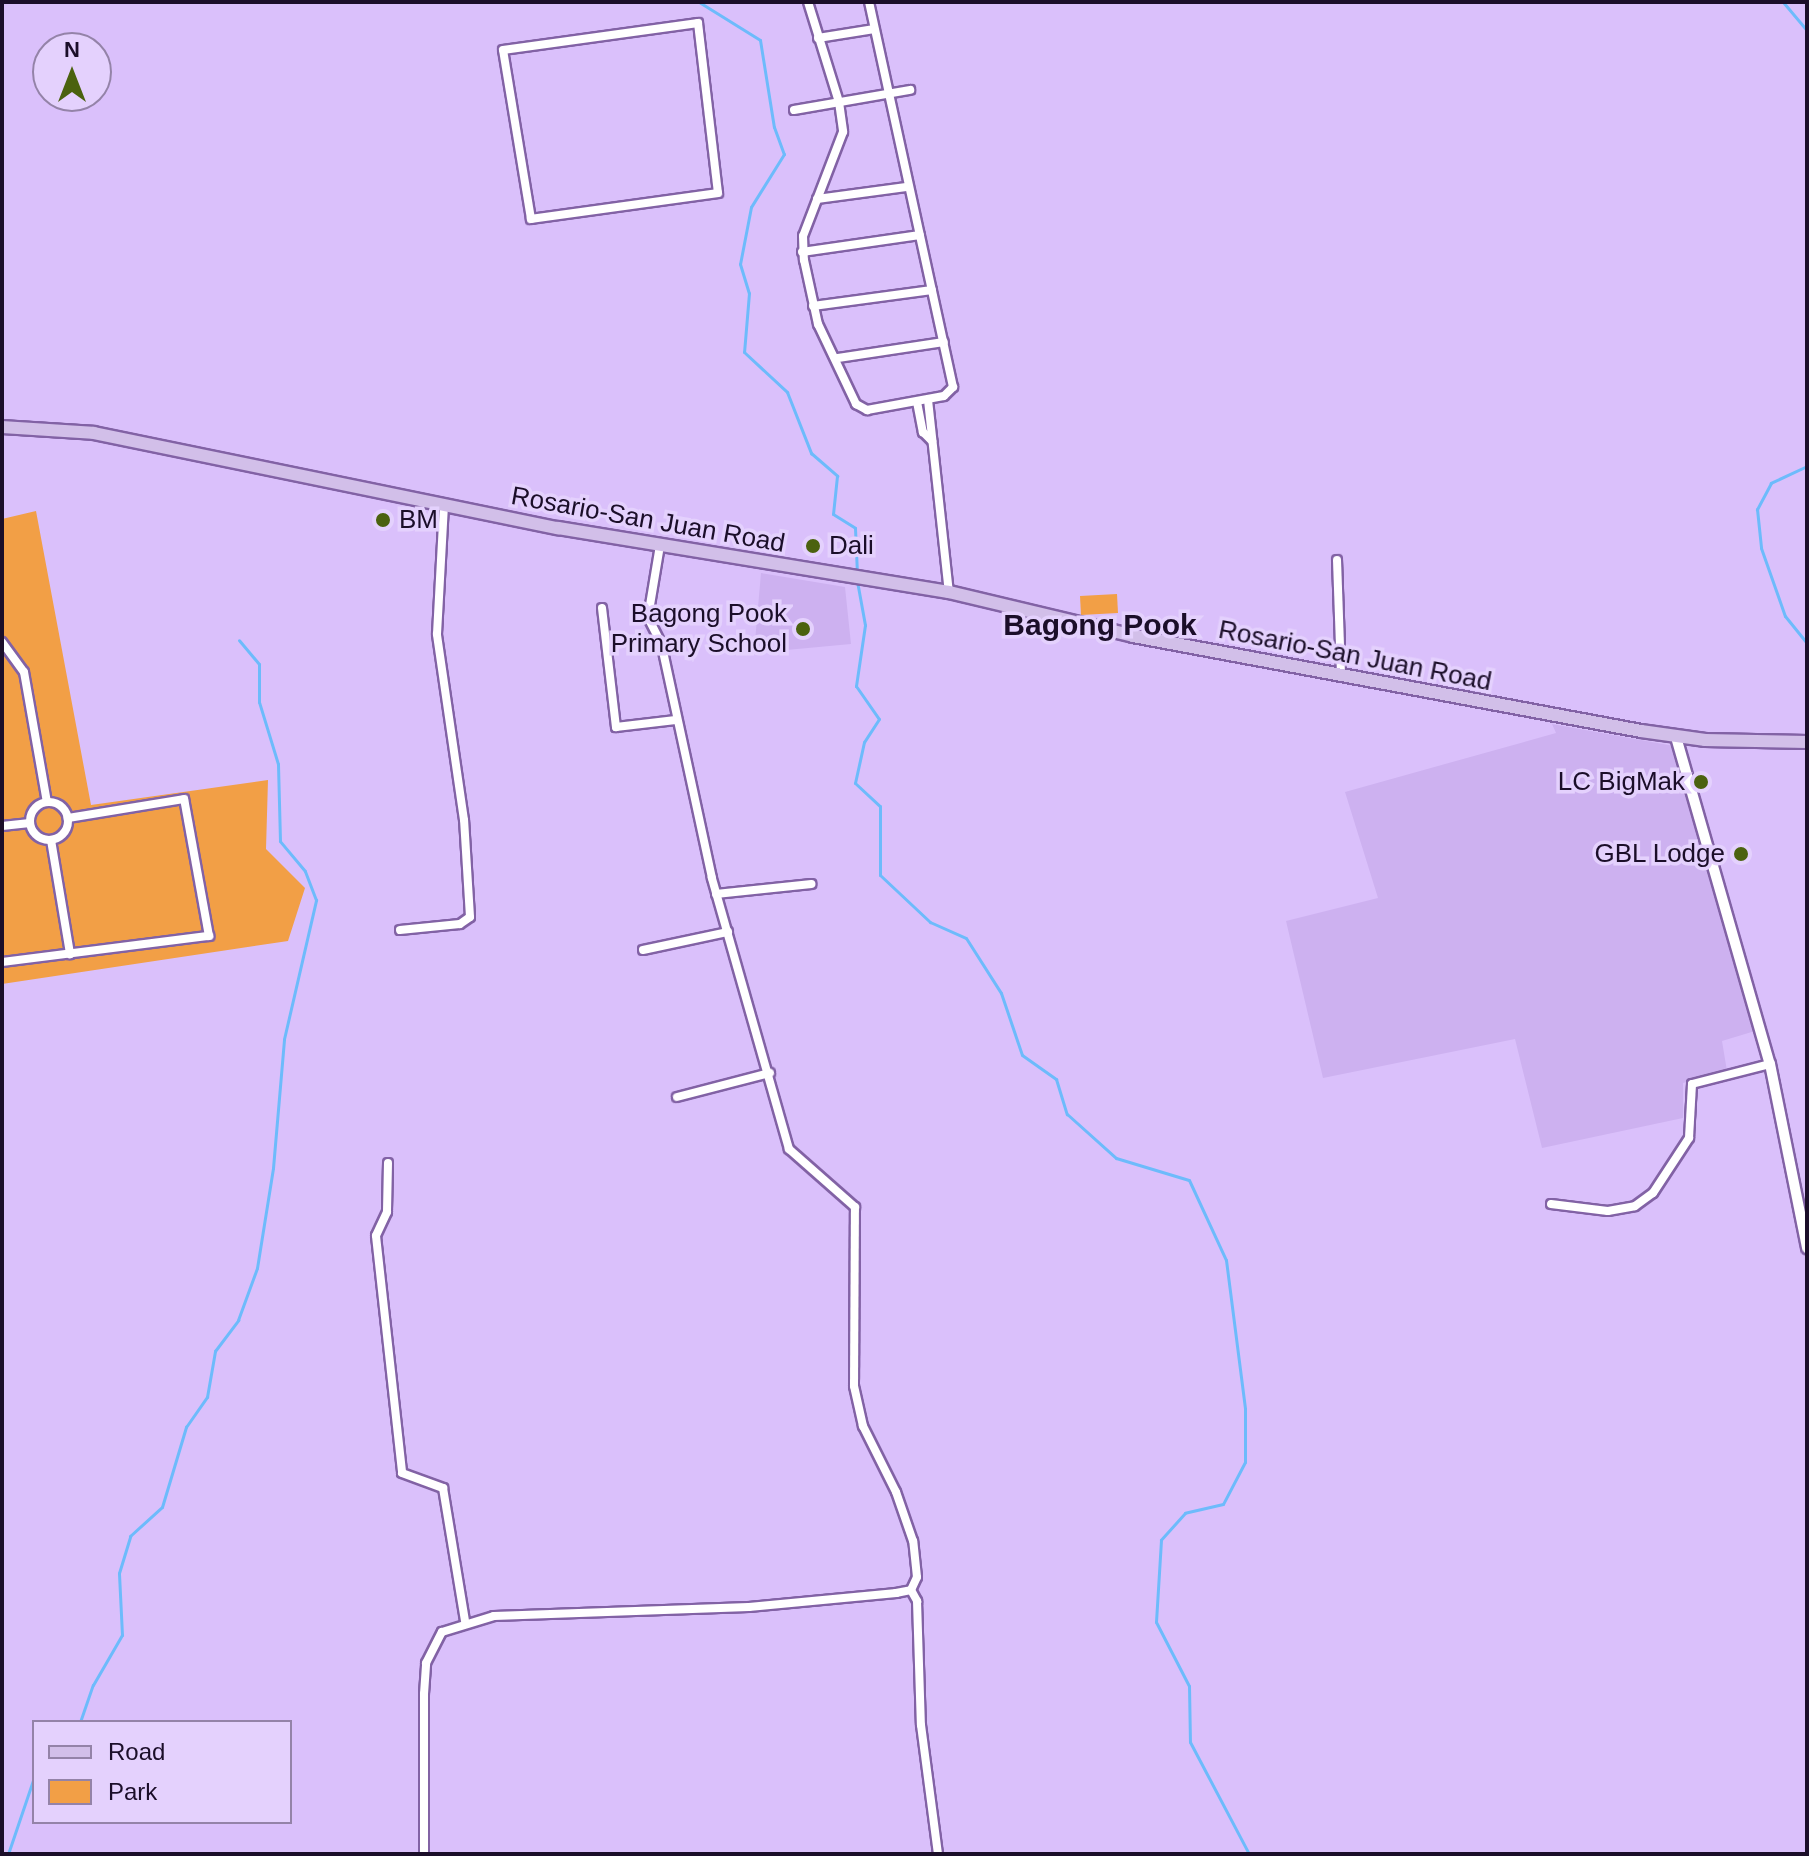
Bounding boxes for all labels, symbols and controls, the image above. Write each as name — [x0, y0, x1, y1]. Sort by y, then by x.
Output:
north arrow — [32, 32, 112, 112]
text: N — [64, 37, 80, 62]
street label: Rosario-San Juan Road — [509, 481, 787, 559]
place label: BM — [399, 504, 438, 536]
marker: BM — [374, 511, 392, 529]
place label: Dali — [829, 530, 874, 562]
marker: Dali — [804, 537, 822, 555]
place label: Bagong Pook Primary School — [611, 598, 787, 660]
district label: Bagong Pook — [1003, 607, 1197, 643]
street label: Rosario-San Juan Road — [1216, 614, 1494, 698]
marker: Bagong Pook Primary School — [794, 620, 812, 638]
place label: LC BigMak — [1558, 766, 1685, 798]
marker: LC BigMak — [1692, 773, 1710, 791]
place label: GBL Lodge — [1593, 838, 1725, 870]
marker: GBL Lodge — [1732, 845, 1750, 863]
legend — [32, 1720, 292, 1824]
text: Road — [108, 1738, 165, 1765]
text: Park — [108, 1778, 157, 1805]

